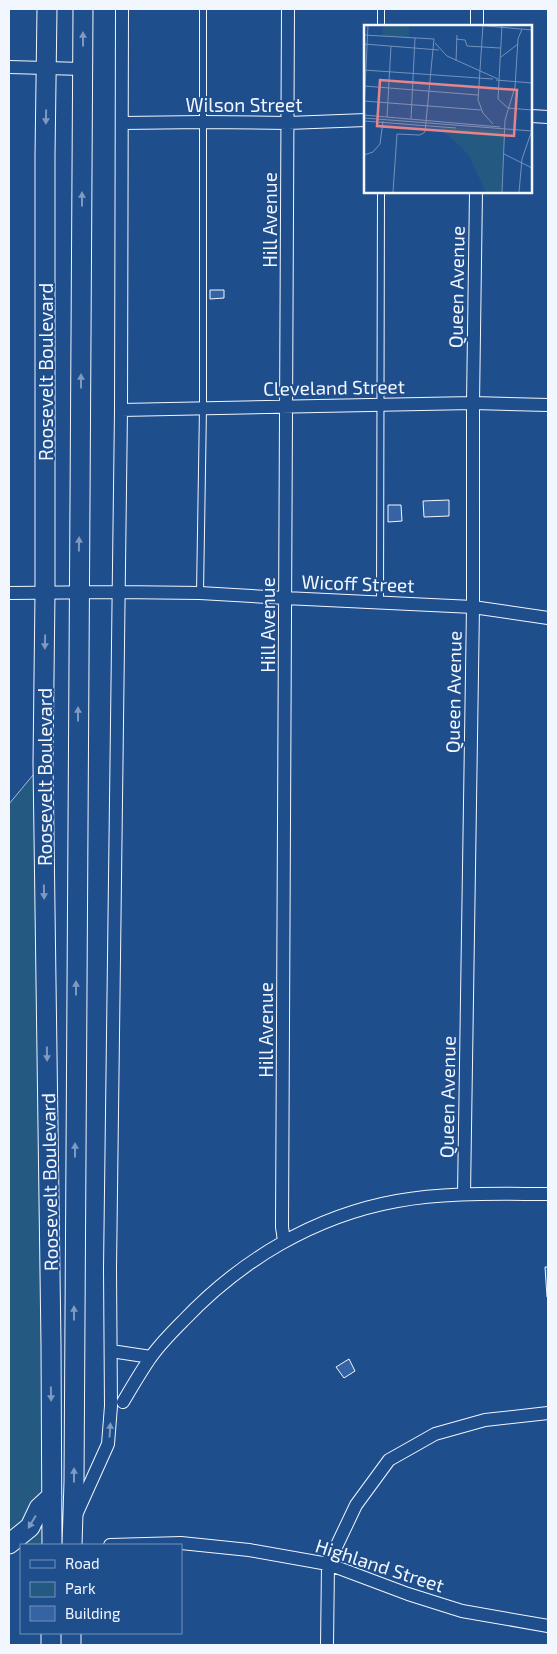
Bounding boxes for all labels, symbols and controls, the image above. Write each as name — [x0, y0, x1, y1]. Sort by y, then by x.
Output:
inset map — [364, 25, 532, 192]
one-way arrow — [79, 30, 87, 46]
street label: Wilson Street — [186, 93, 302, 116]
one-way arrow — [42, 109, 50, 125]
street label: Hill Avenue — [258, 172, 281, 268]
one-way arrow — [78, 191, 86, 207]
street label: Queen Avenue — [443, 226, 469, 348]
street label: Roosevelt Boulevard — [34, 283, 57, 461]
one-way arrow — [77, 373, 85, 389]
street label: Cleveland Street — [263, 374, 405, 400]
one-way arrow — [75, 536, 83, 552]
street label: Wicoff Street — [301, 570, 415, 596]
street label: Hill Avenue — [256, 577, 279, 673]
street label: Queen Avenue — [440, 631, 466, 753]
one-way arrow — [40, 634, 48, 650]
street label: Roosevelt Boulevard — [33, 688, 56, 866]
one-way arrow — [74, 706, 82, 722]
one-way arrow — [41, 884, 49, 900]
one-way arrow — [72, 979, 80, 995]
street label: Hill Avenue — [254, 982, 277, 1078]
street label: Queen Avenue — [434, 1036, 460, 1158]
one-way arrow — [43, 1046, 51, 1062]
street label: Roosevelt Boulevard — [36, 1093, 62, 1271]
one-way arrow — [71, 1142, 79, 1158]
one-way arrow — [71, 1304, 79, 1320]
one-way arrow — [47, 1386, 55, 1402]
one-way arrow — [106, 1422, 114, 1438]
one-way arrow — [70, 1467, 78, 1483]
one-way arrow — [28, 1515, 37, 1528]
street label: Highland Street — [313, 1533, 447, 1597]
legend — [20, 1544, 182, 1634]
text: Road — [65, 1554, 100, 1572]
text: Park — [65, 1579, 96, 1597]
text: Building — [65, 1604, 121, 1622]

